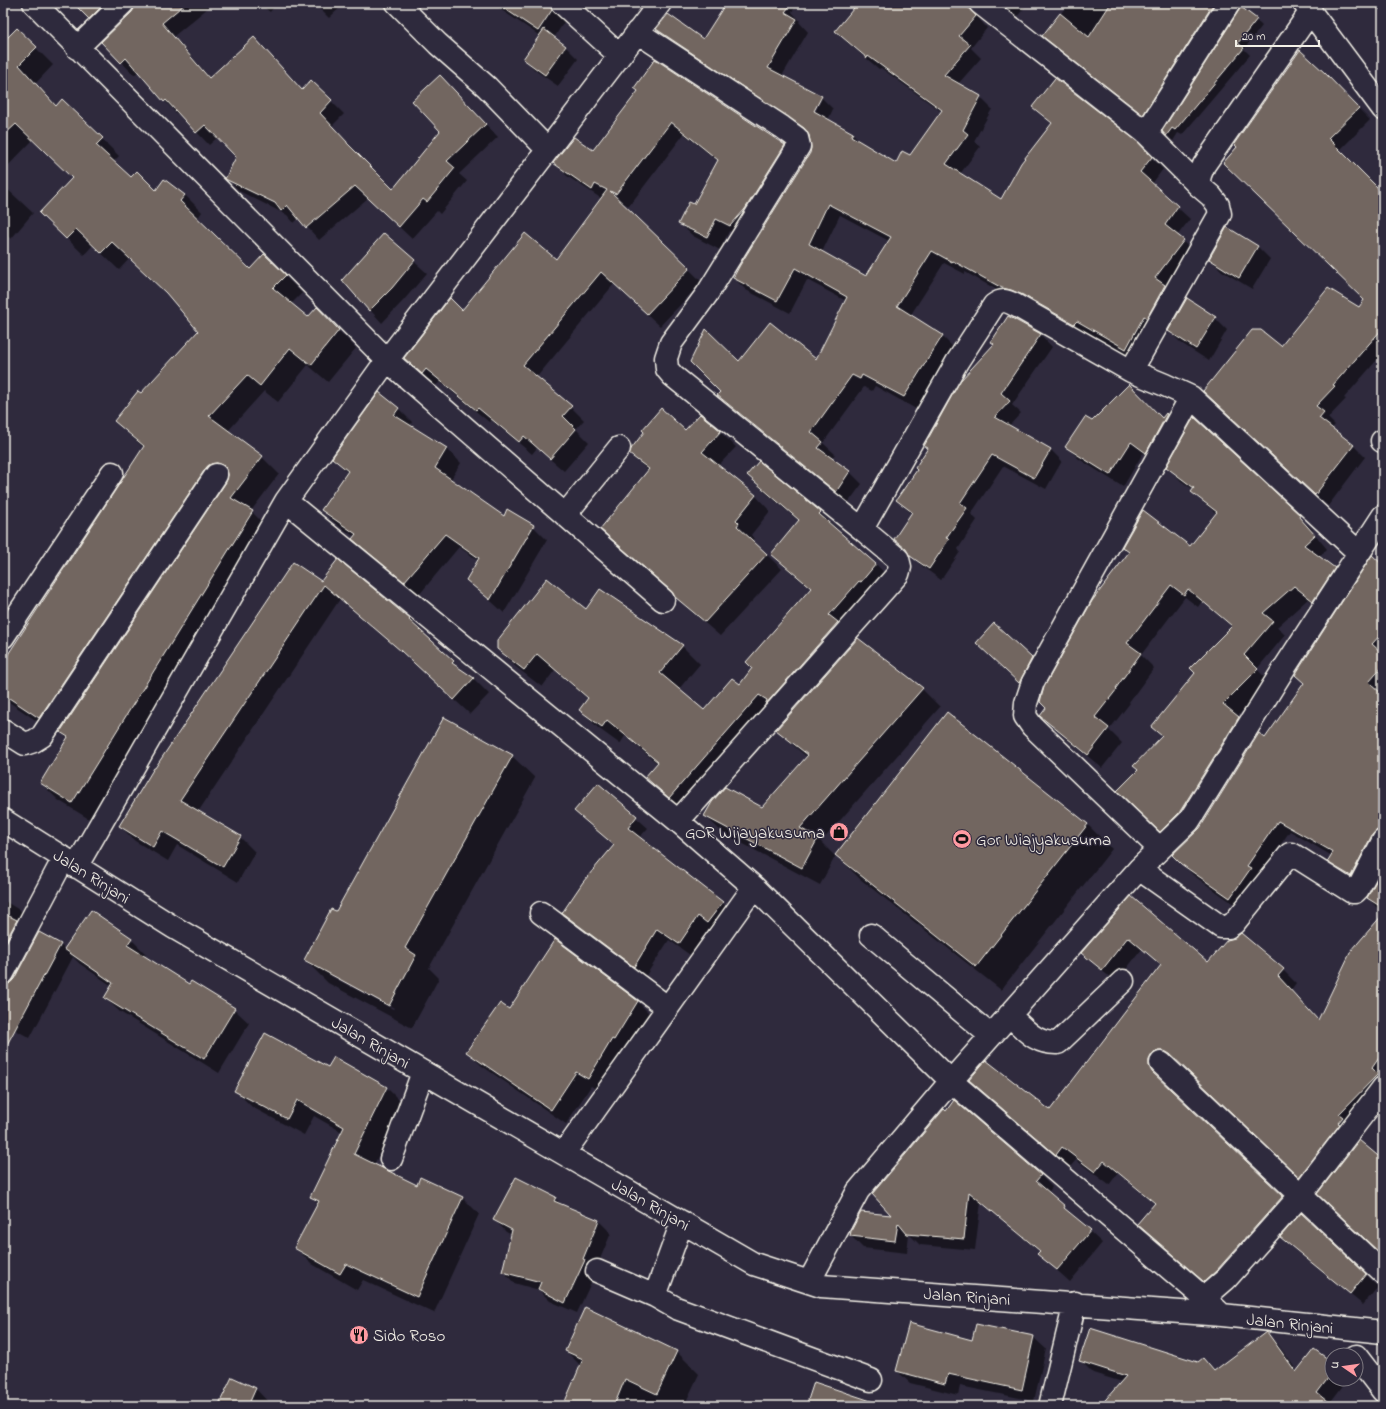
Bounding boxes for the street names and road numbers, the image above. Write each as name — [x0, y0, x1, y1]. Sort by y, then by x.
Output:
street label: Jalan Rinjani — [48, 844, 135, 911]
street label: Jalan Rinjani — [326, 1011, 414, 1076]
street label: Jalan Rinjani — [606, 1173, 694, 1238]
street label: Jalan Rinjani — [923, 1282, 1011, 1313]
street label: Jalan Rinjani — [1245, 1308, 1334, 1341]

